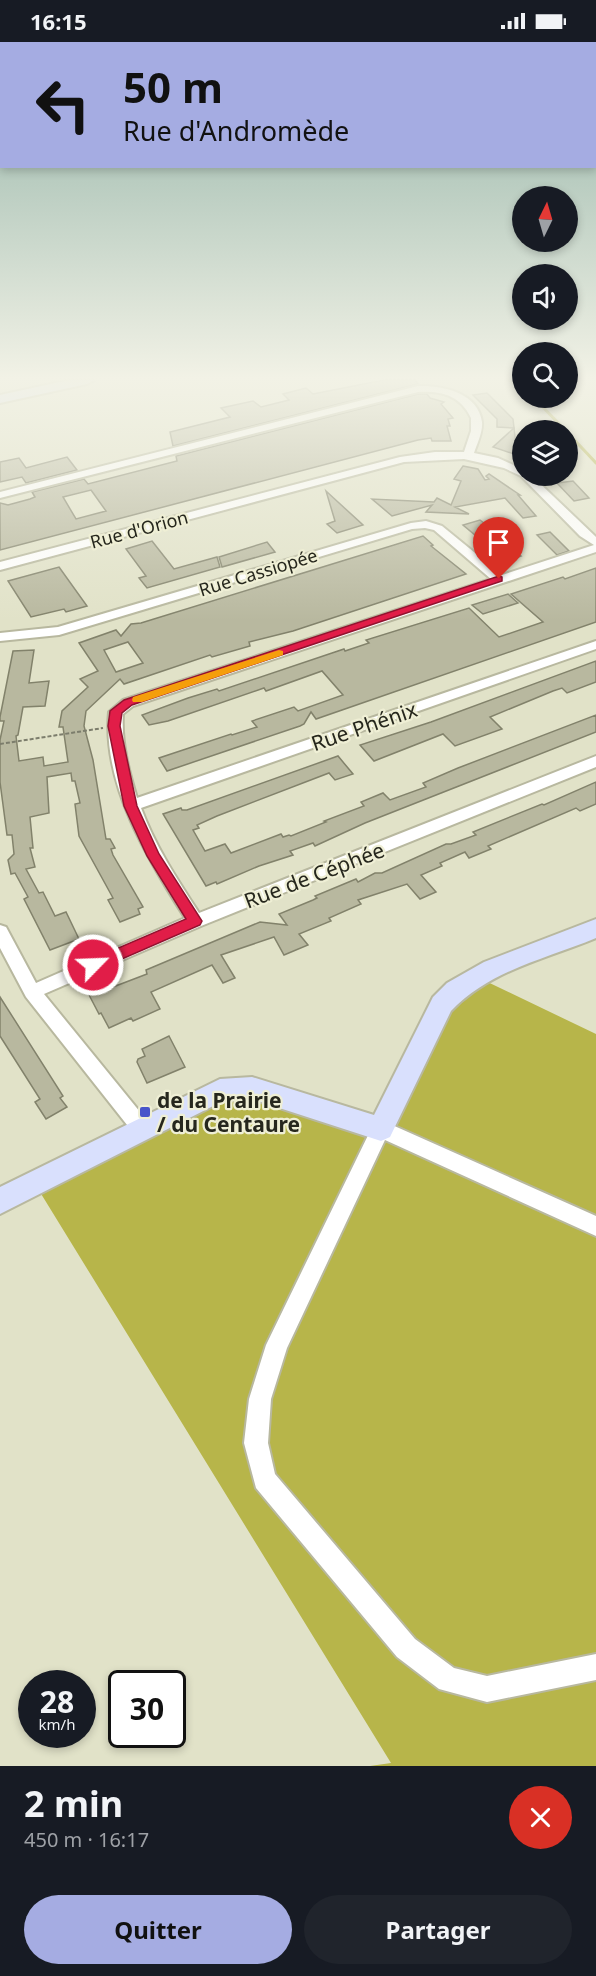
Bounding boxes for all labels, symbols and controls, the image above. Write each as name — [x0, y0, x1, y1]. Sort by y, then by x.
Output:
text: 16:15 — [30, 6, 87, 36]
text: 50 m — [123, 58, 223, 115]
icon: left — [24, 66, 102, 144]
text: Rue d'Andromède — [123, 112, 349, 149]
north arrow — [512, 186, 578, 252]
map controls — [512, 186, 578, 486]
button: sound — [512, 264, 578, 330]
button: search — [512, 342, 578, 408]
button: layers — [512, 420, 578, 486]
street label: Rue d'Orion — [87, 504, 191, 554]
pin — [473, 517, 524, 579]
icon: arrive — [482, 526, 515, 559]
street label: Rue Cassiopée — [196, 543, 320, 601]
street label: Rue Phénix — [307, 695, 421, 757]
street label: Rue de Céphée — [240, 835, 388, 915]
position arrow — [61, 933, 125, 997]
place label: de la Prairie / du Centaure — [157, 1086, 300, 1138]
marker: de la Prairie / du Centaure — [138, 1105, 152, 1119]
speed limit sign: 30 — [108, 1670, 186, 1748]
text: 28 — [40, 1681, 74, 1722]
text: km/h — [39, 1714, 75, 1734]
text: 2 min — [24, 1779, 123, 1828]
button: close — [509, 1786, 572, 1849]
text: 450 m · 16:17 — [24, 1826, 149, 1853]
button: Quitter — [24, 1895, 292, 1964]
button: Partager — [304, 1895, 572, 1964]

